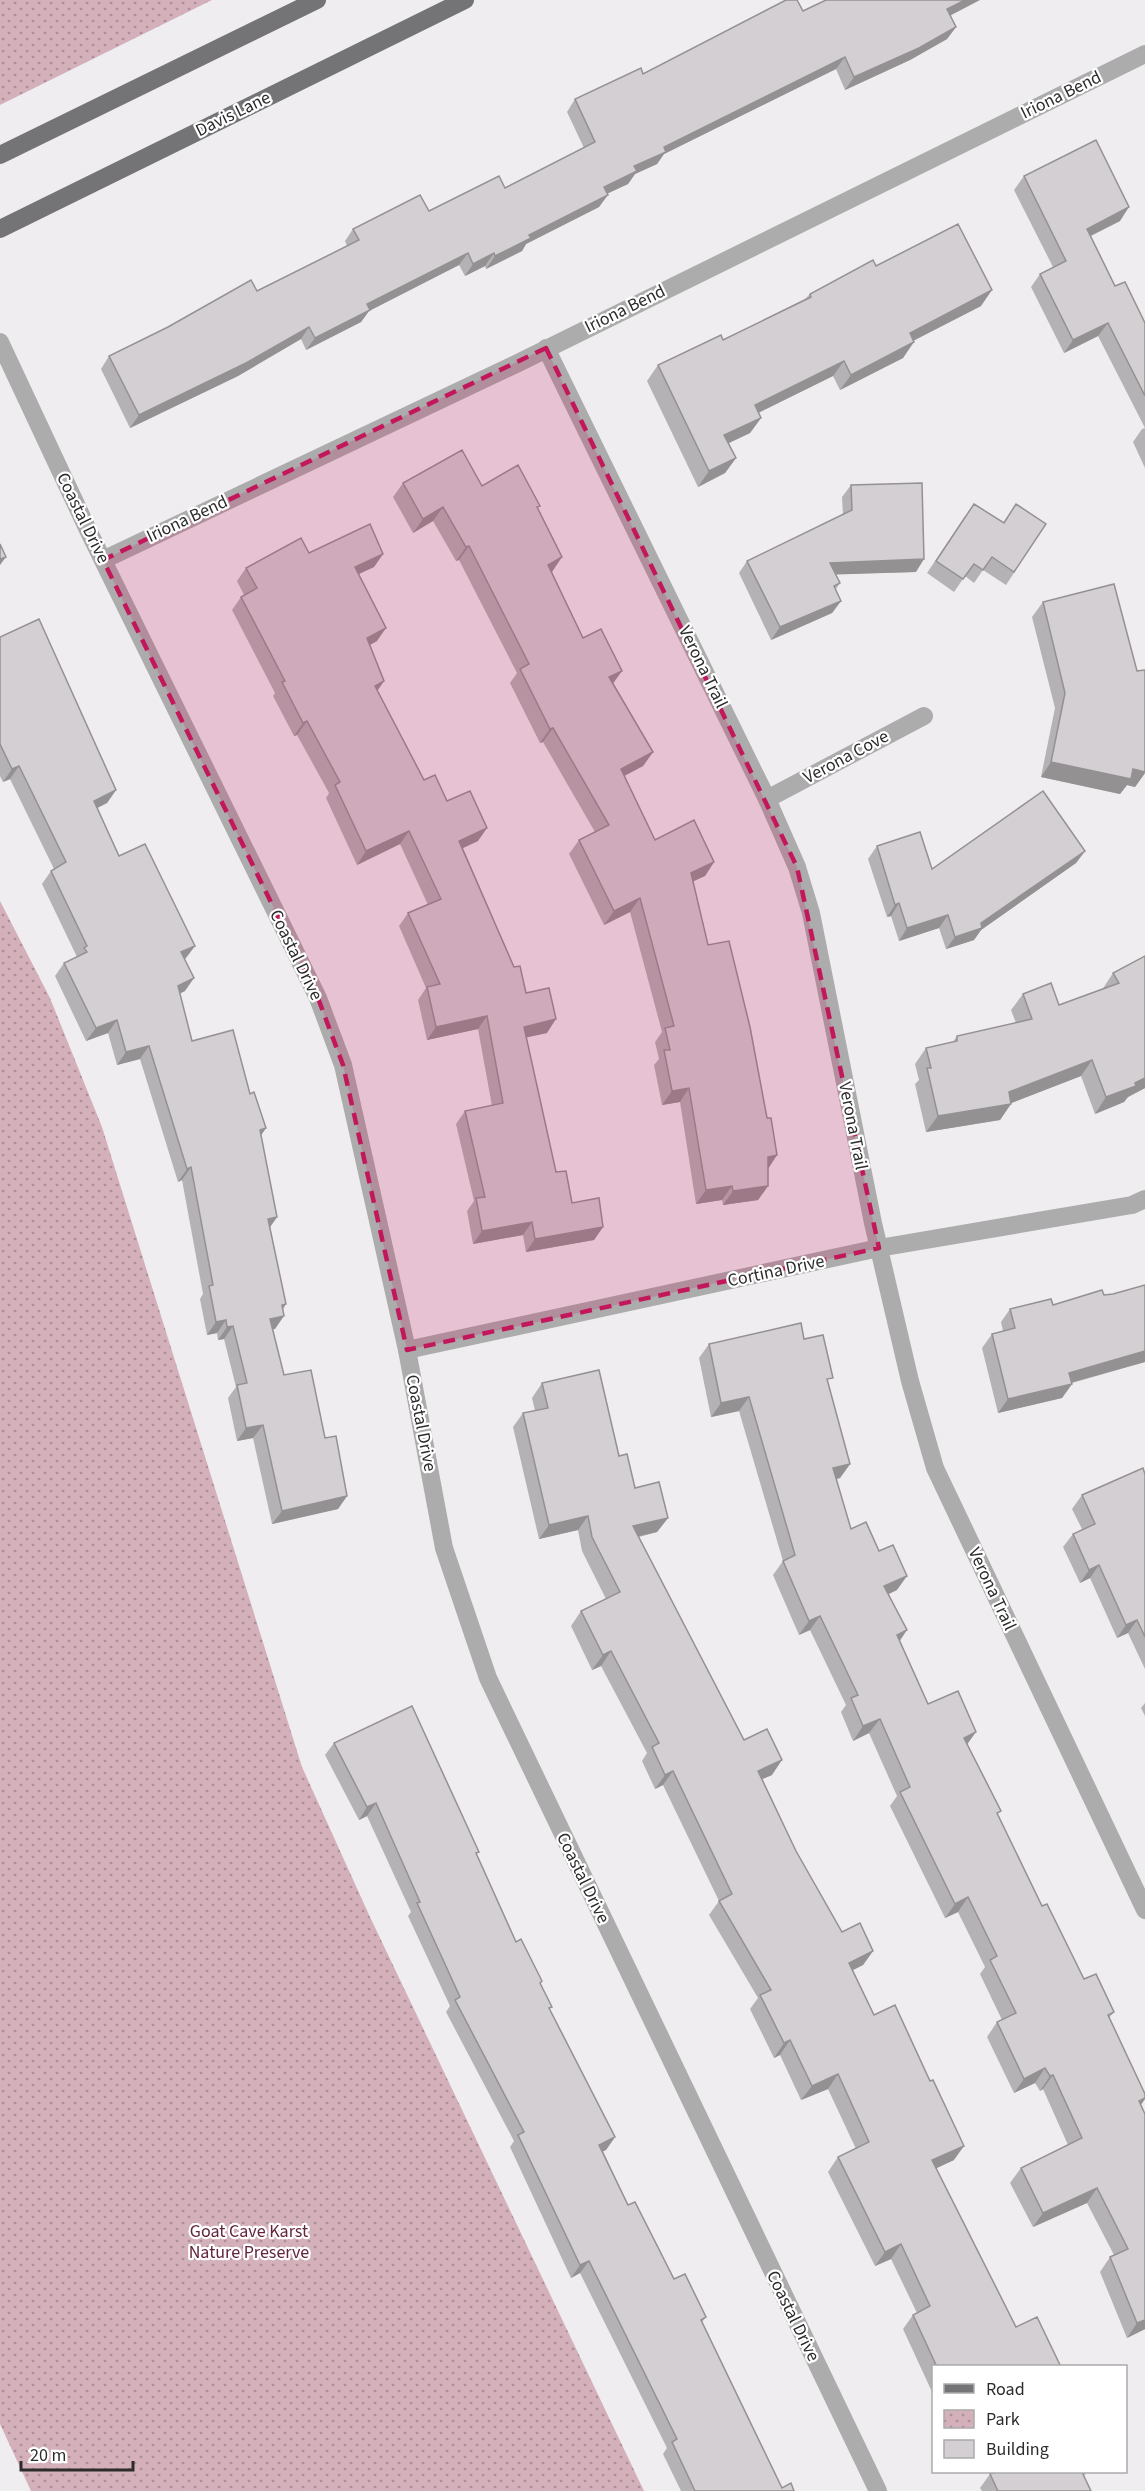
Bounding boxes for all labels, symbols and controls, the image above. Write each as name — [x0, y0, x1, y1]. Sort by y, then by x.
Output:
street label: Iriona Bend — [1016, 65, 1106, 125]
street label: Davis Lane — [191, 85, 275, 143]
street label: Iriona Bend — [580, 279, 670, 339]
street label: Coastal Drive — [50, 468, 116, 568]
street label: Iriona Bend — [142, 489, 232, 549]
street label: Verona Trail — [672, 622, 734, 712]
street label: Verona Cove — [799, 724, 893, 790]
street label: Coastal Drive — [263, 905, 329, 1005]
street label: Verona Trail — [832, 1080, 874, 1172]
street label: Cortina Drive — [725, 1249, 827, 1293]
street label: Coastal Drive — [399, 1373, 443, 1474]
street label: Verona Trail — [962, 1543, 1022, 1635]
street label: Coastal Drive — [550, 1828, 616, 1928]
park label: Goat Cave Karst Nature Preserve — [189, 2219, 309, 2265]
street label: Coastal Drive — [760, 2266, 826, 2366]
legend — [932, 2365, 1127, 2473]
text: Road — [986, 2377, 1025, 2402]
text: Park — [986, 2407, 1020, 2432]
scale bar — [21, 2434, 134, 2472]
text: Building — [986, 2437, 1049, 2462]
text: 20 m — [30, 2443, 66, 2468]

